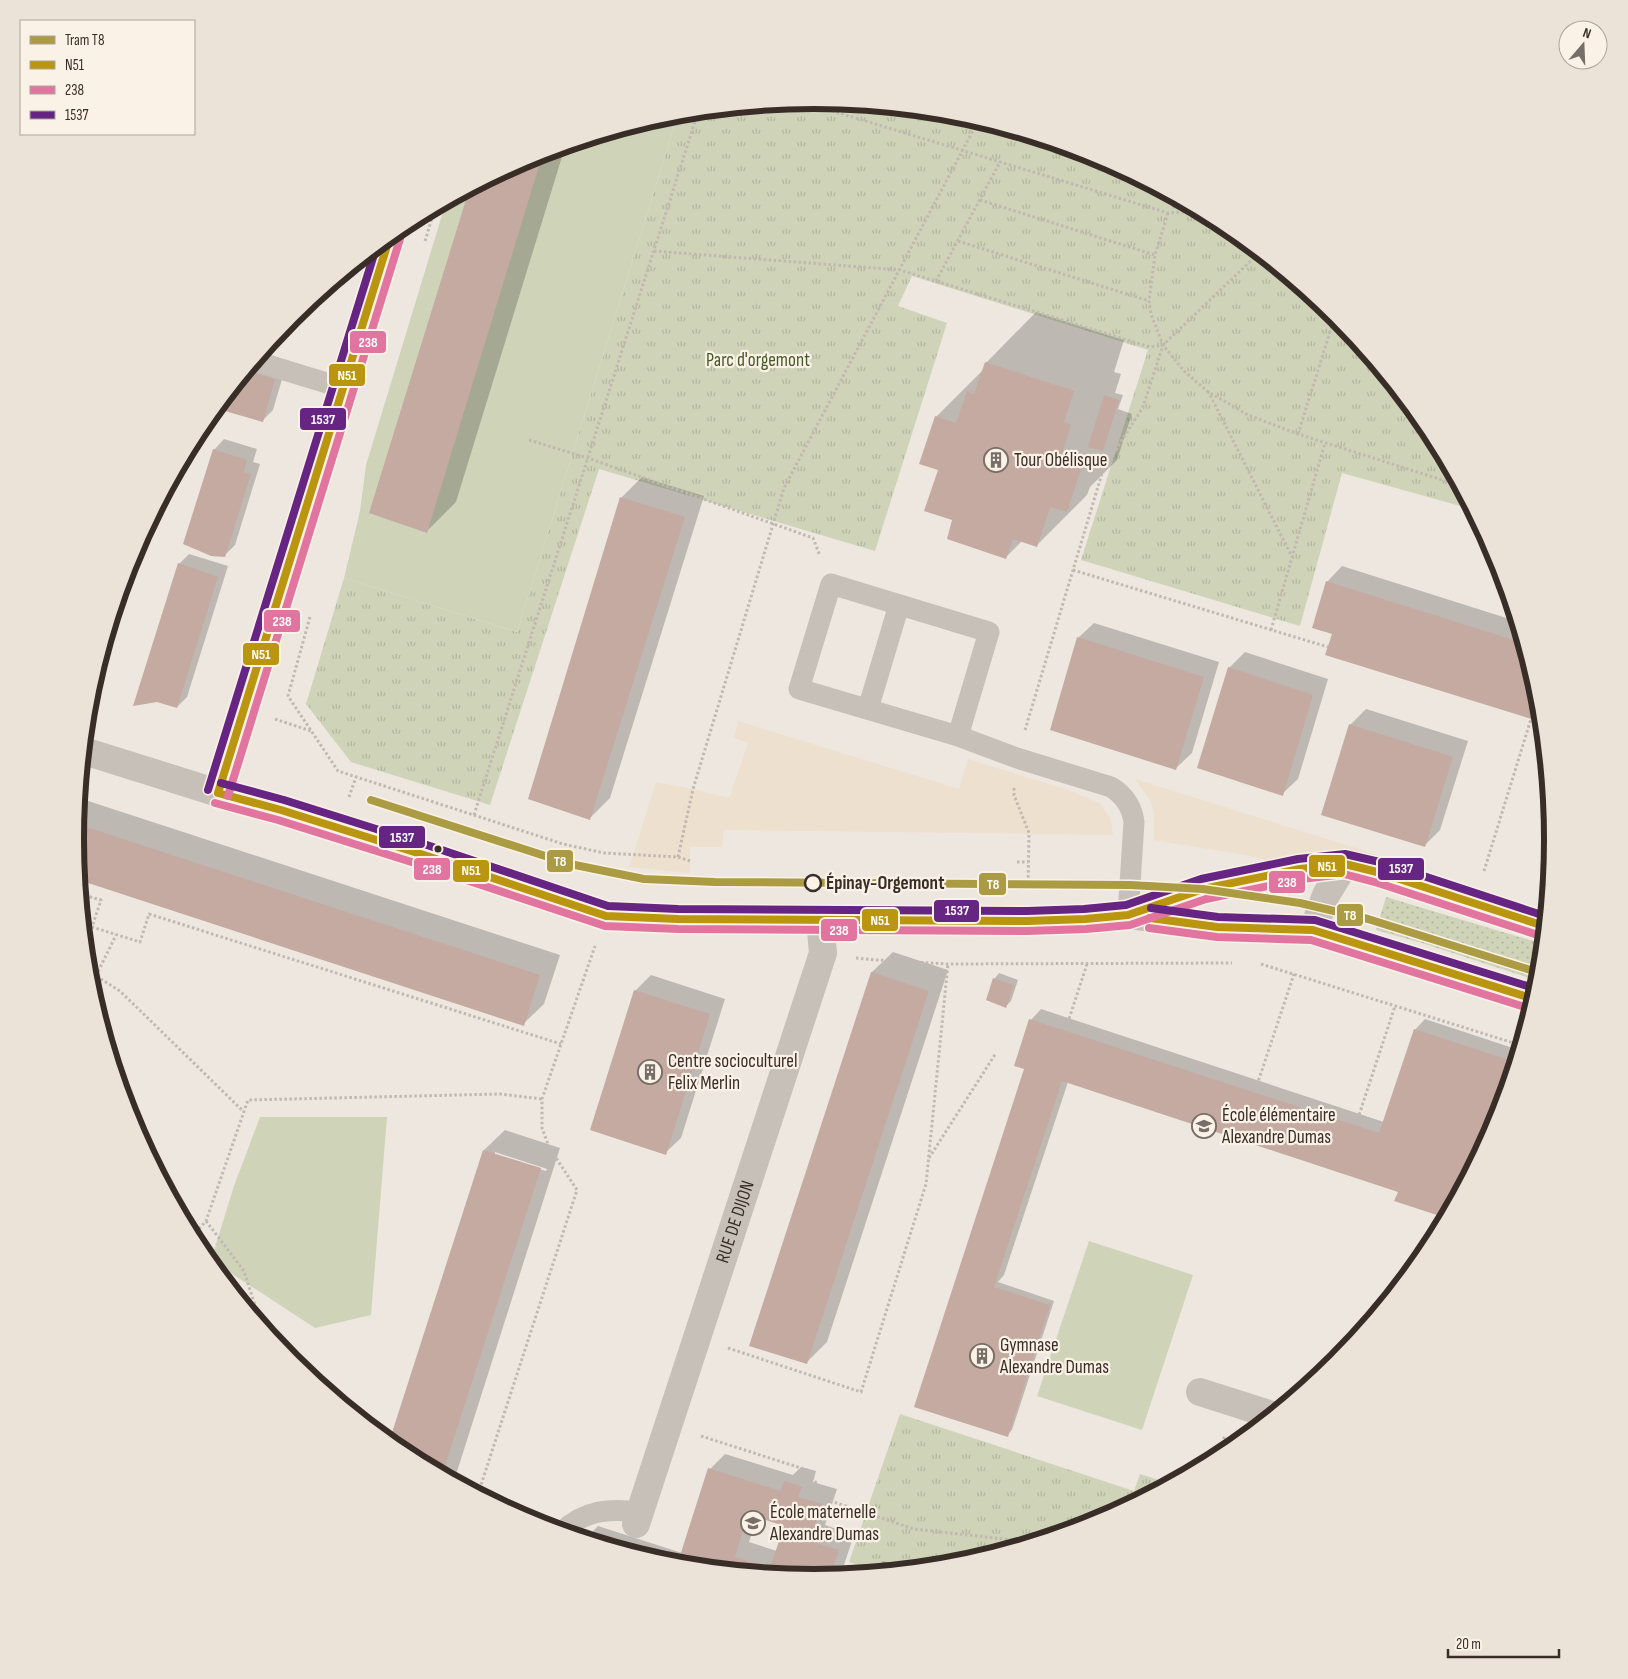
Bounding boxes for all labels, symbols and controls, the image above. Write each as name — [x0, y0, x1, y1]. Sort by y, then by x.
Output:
legend — [20, 20, 195, 135]
north arrow — [1558, 20, 1608, 70]
text: N — [1581, 24, 1593, 42]
text: Tram T8 — [65, 31, 105, 50]
text: N51 — [65, 56, 85, 75]
text: 238 — [65, 81, 84, 100]
text: 1537 — [65, 106, 89, 125]
line badge: 238 — [349, 330, 387, 354]
text: 238 — [358, 334, 378, 351]
park label: Parc d'orgemont — [706, 349, 810, 372]
line badge: N51 — [328, 363, 366, 387]
text: N51 — [337, 367, 357, 384]
line badge: 1537 — [299, 407, 347, 431]
text: 1537 — [311, 411, 336, 428]
building icon: Tour Obélisque — [983, 447, 1009, 473]
place label: Tour Obélisque — [1014, 449, 1107, 472]
line badge: 238 — [263, 609, 301, 633]
text: 238 — [272, 613, 292, 630]
line badge: N51 — [242, 642, 280, 666]
text: N51 — [251, 646, 271, 663]
line badge: 1537 — [378, 825, 426, 849]
text: 1537 — [390, 829, 415, 846]
unlabelled marker — [433, 844, 443, 854]
line badge: T8 — [546, 849, 574, 873]
text: T8 — [554, 853, 567, 870]
line badge: N51 — [1308, 854, 1346, 878]
line badge: 238 — [413, 857, 451, 881]
line badge: 1537 — [1377, 857, 1425, 881]
text: N51 — [1317, 858, 1337, 875]
line badge: N51 — [452, 859, 490, 883]
text: 1537 — [1389, 860, 1414, 877]
text: 238 — [422, 861, 442, 878]
text: N51 — [461, 862, 481, 879]
line badge: 238 — [1268, 870, 1306, 894]
place label: Épinay-Orgemont — [826, 872, 944, 895]
line badge: T8 — [978, 872, 1007, 896]
marker: Épinay-Orgemont — [804, 874, 822, 892]
text: 238 — [1277, 874, 1297, 891]
text: T8 — [987, 876, 1000, 893]
line badge: 1537 — [933, 899, 980, 923]
text: 1537 — [945, 902, 970, 919]
line badge: T8 — [1336, 903, 1364, 927]
text: T8 — [1344, 907, 1357, 924]
line badge: N51 — [861, 908, 899, 932]
text: N51 — [870, 912, 890, 929]
line badge: 238 — [820, 918, 858, 942]
text: 238 — [829, 922, 849, 939]
place label: Centre socioculturel Felix Merlin — [668, 1050, 797, 1095]
building icon: Centre socioculturel Felix Merlin — [637, 1059, 663, 1085]
place label: École élémentaire Alexandre Dumas — [1221, 1104, 1336, 1149]
school or university icon: École élémentaire Alexandre Dumas — [1191, 1113, 1217, 1139]
street label: RUE DE DIJON — [711, 1178, 759, 1266]
place label: Gymnase Alexandre Dumas — [999, 1334, 1109, 1379]
building icon: Gymnase Alexandre Dumas — [969, 1343, 995, 1369]
place label: École maternelle Alexandre Dumas — [769, 1501, 879, 1546]
school or university icon: École maternelle Alexandre Dumas — [740, 1510, 766, 1536]
scale bar — [1448, 1626, 1559, 1658]
text: 20 m — [1456, 1635, 1481, 1654]

